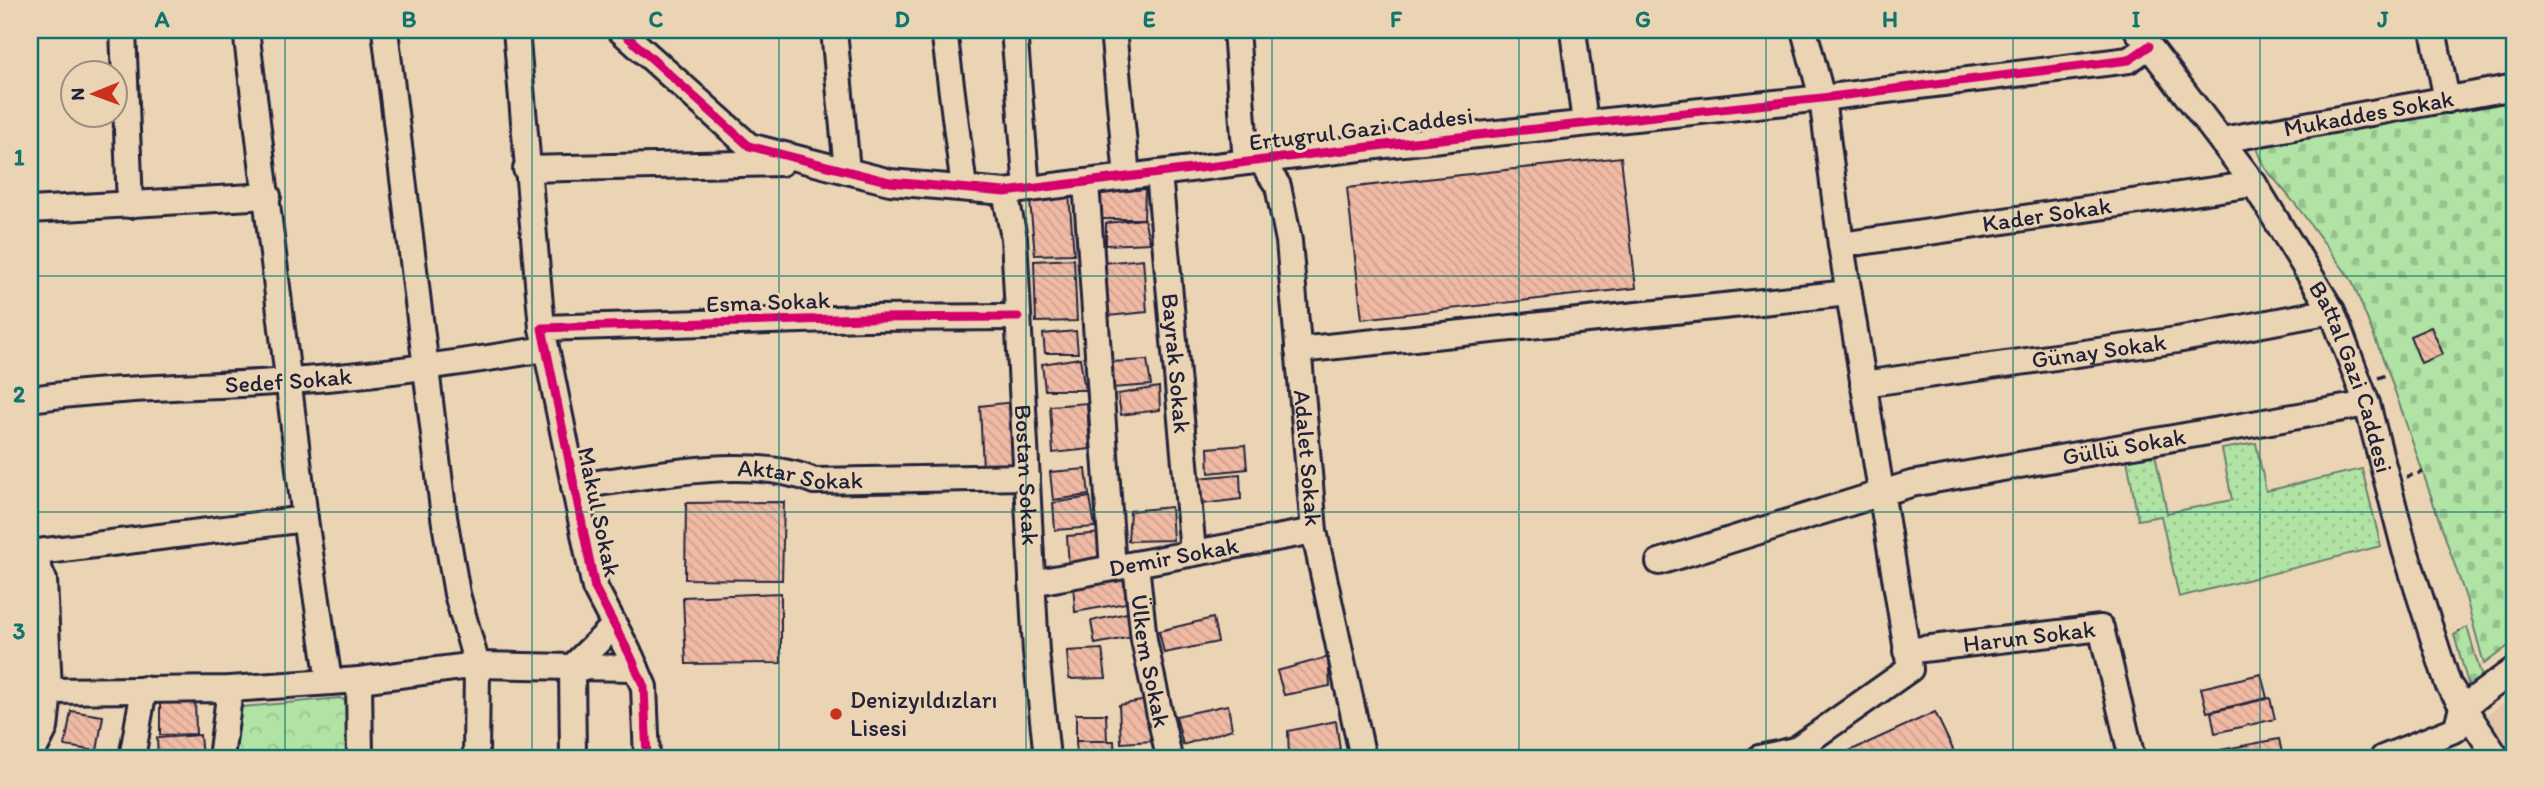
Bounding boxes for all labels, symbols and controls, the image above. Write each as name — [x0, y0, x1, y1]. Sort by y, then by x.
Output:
text: A — [154, 5, 170, 33]
text: B — [402, 5, 417, 33]
text: C — [649, 5, 664, 33]
text: D — [894, 5, 910, 33]
text: E — [1143, 5, 1156, 33]
text: F — [1390, 5, 1403, 33]
text: G — [1635, 5, 1651, 33]
text: H — [1882, 5, 1898, 33]
text: I — [2132, 5, 2141, 33]
text: J — [2376, 5, 2389, 33]
north arrow — [60, 60, 130, 130]
street label: Mukaddes Sokak — [2281, 83, 2456, 143]
text: N — [66, 88, 89, 101]
street label: Ertugrul Gazi Caddesi — [1247, 100, 1475, 157]
text: 1 — [14, 143, 25, 171]
street label: Kader Sokak — [1980, 190, 2114, 238]
street label: Battal Gazi Caddesi — [2303, 275, 2399, 476]
street label: Esma Sokak — [705, 285, 831, 318]
street label: Bayrak Sokak — [1156, 292, 1197, 435]
street label: Günay Sokak — [2029, 327, 2168, 374]
street label: Sedef Sokak — [224, 361, 354, 399]
text: 2 — [13, 380, 26, 408]
street label: Adalet Sokak — [1288, 389, 1329, 527]
street label: Bostan Sokak — [1009, 403, 1045, 546]
street label: Güllü Sokak — [2060, 421, 2188, 471]
street label: Makul Sokak — [572, 444, 628, 580]
street label: Aktar Sokak — [737, 453, 863, 495]
street label: Demir Sokak — [1106, 530, 1241, 583]
street label: Ülkem Sokak — [1125, 593, 1177, 730]
street label: Harun Sokak — [1961, 614, 2097, 658]
text: 3 — [13, 617, 26, 645]
place label: Denizyıldızları Lisesi — [850, 685, 997, 742]
marker: Denizyıldızları Lisesi — [828, 706, 844, 722]

